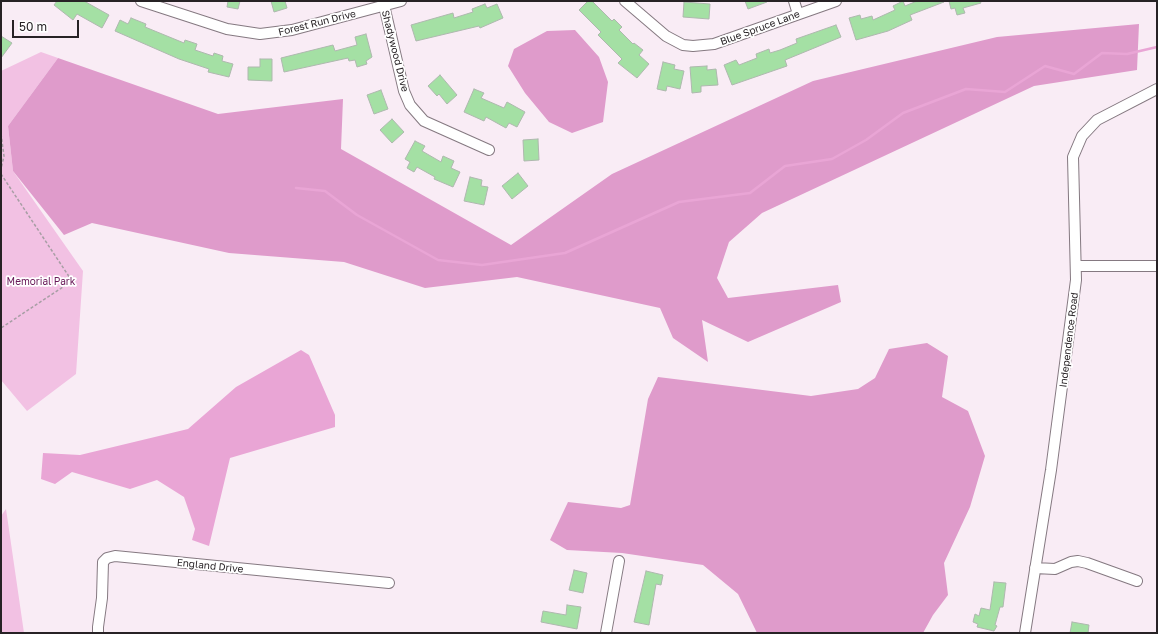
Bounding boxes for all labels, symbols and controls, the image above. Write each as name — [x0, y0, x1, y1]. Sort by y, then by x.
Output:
street label: Forest Run Drive — [277, 8, 357, 38]
street label: Blue Spruce Lane — [719, 8, 801, 48]
street label: Shadywood Drive — [379, 9, 411, 93]
scale bar — [14, 12, 81, 38]
text: 50 m — [19, 19, 47, 34]
park label: Memorial Park — [7, 276, 75, 288]
street label: Independence Road — [1057, 292, 1081, 388]
street label: England Drive — [176, 557, 244, 575]

